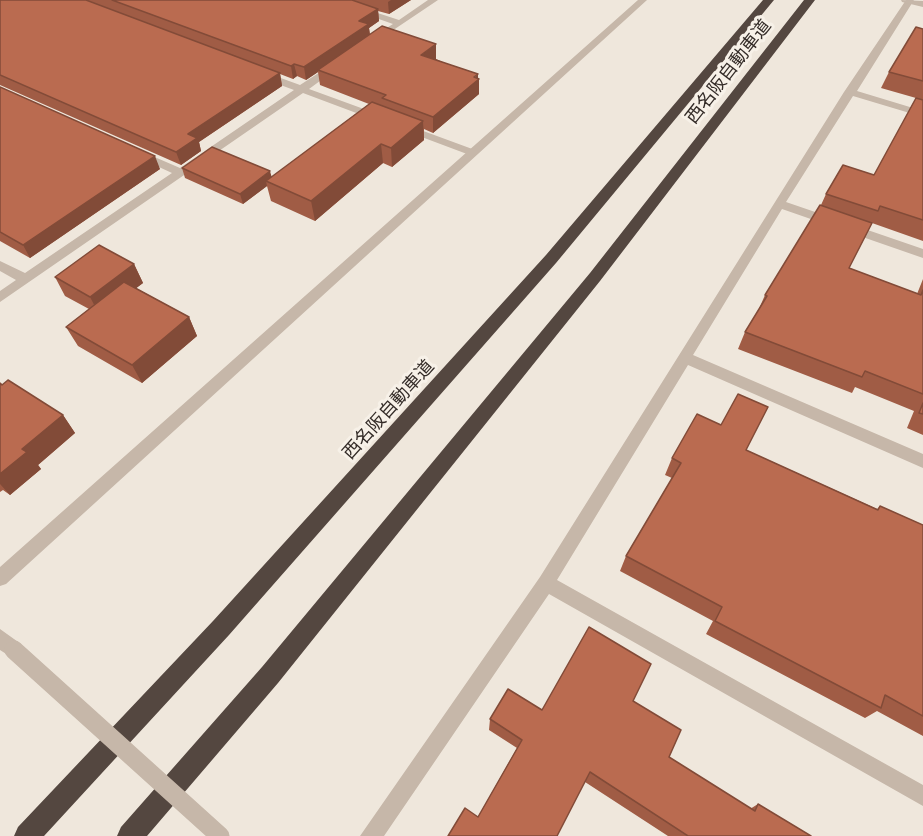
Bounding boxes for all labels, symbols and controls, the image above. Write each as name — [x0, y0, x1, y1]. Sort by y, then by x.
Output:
street label: 西名阪自動車道 — [682, 16, 776, 128]
street label: 西名阪自動車道 — [339, 356, 439, 464]

